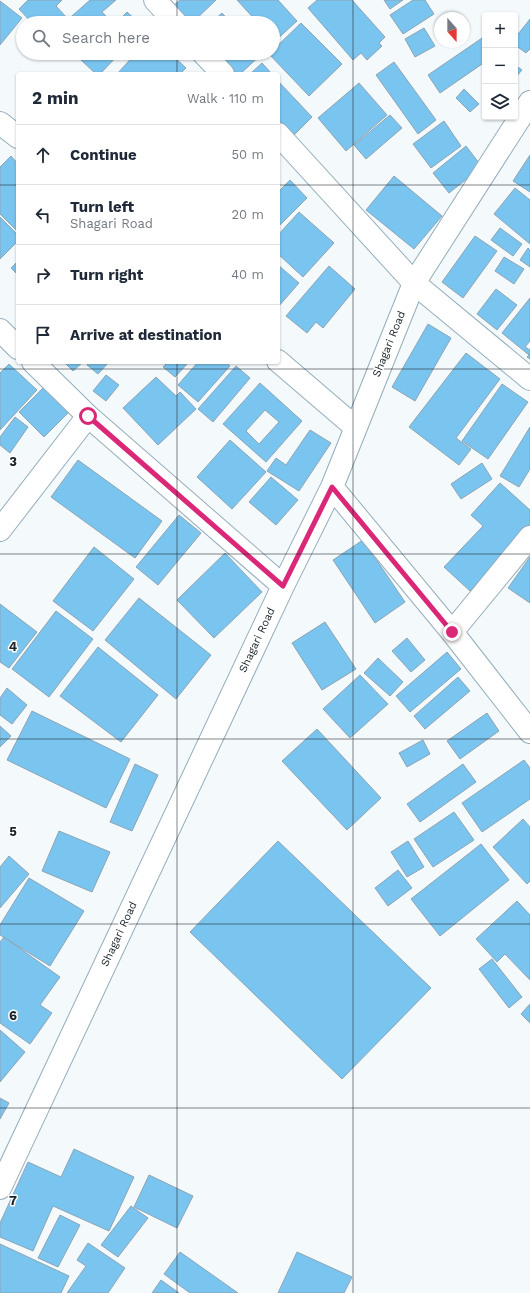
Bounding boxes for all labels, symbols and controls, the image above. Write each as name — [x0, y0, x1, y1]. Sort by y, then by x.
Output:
north arrow — [434, 12, 470, 48]
map controls — [482, 12, 518, 120]
button: + — [482, 12, 518, 48]
search box — [16, 16, 280, 60]
icon: search — [30, 27, 52, 49]
text: Search here — [62, 29, 150, 47]
button: − — [482, 48, 518, 84]
button: layers — [482, 84, 518, 120]
text: 2 min — [32, 88, 78, 108]
text: Walk · 110 m — [187, 91, 264, 106]
icon: ahead — [32, 144, 54, 166]
text: Continue — [70, 146, 137, 164]
text: 50 m — [232, 147, 264, 162]
text: Turn left — [70, 198, 134, 216]
icon: left — [32, 204, 54, 226]
text: 20 m — [232, 207, 264, 222]
text: Shagari Road — [70, 216, 153, 231]
icon: right — [32, 264, 54, 286]
text: Turn right — [70, 266, 143, 284]
text: 40 m — [231, 267, 264, 282]
street label: Shagari Road — [370, 309, 408, 379]
icon: arrive — [32, 324, 54, 346]
text: Arrive at destination — [70, 326, 222, 344]
route start — [79, 407, 97, 425]
text: 3 — [9, 454, 17, 469]
street label: Shagari Road — [236, 605, 278, 675]
route end — [443, 623, 461, 641]
text: 4 — [9, 639, 18, 654]
text: 5 — [9, 824, 17, 839]
street label: Shagari Road — [98, 899, 140, 969]
text: 6 — [9, 1008, 17, 1023]
text: 7 — [9, 1193, 17, 1208]

